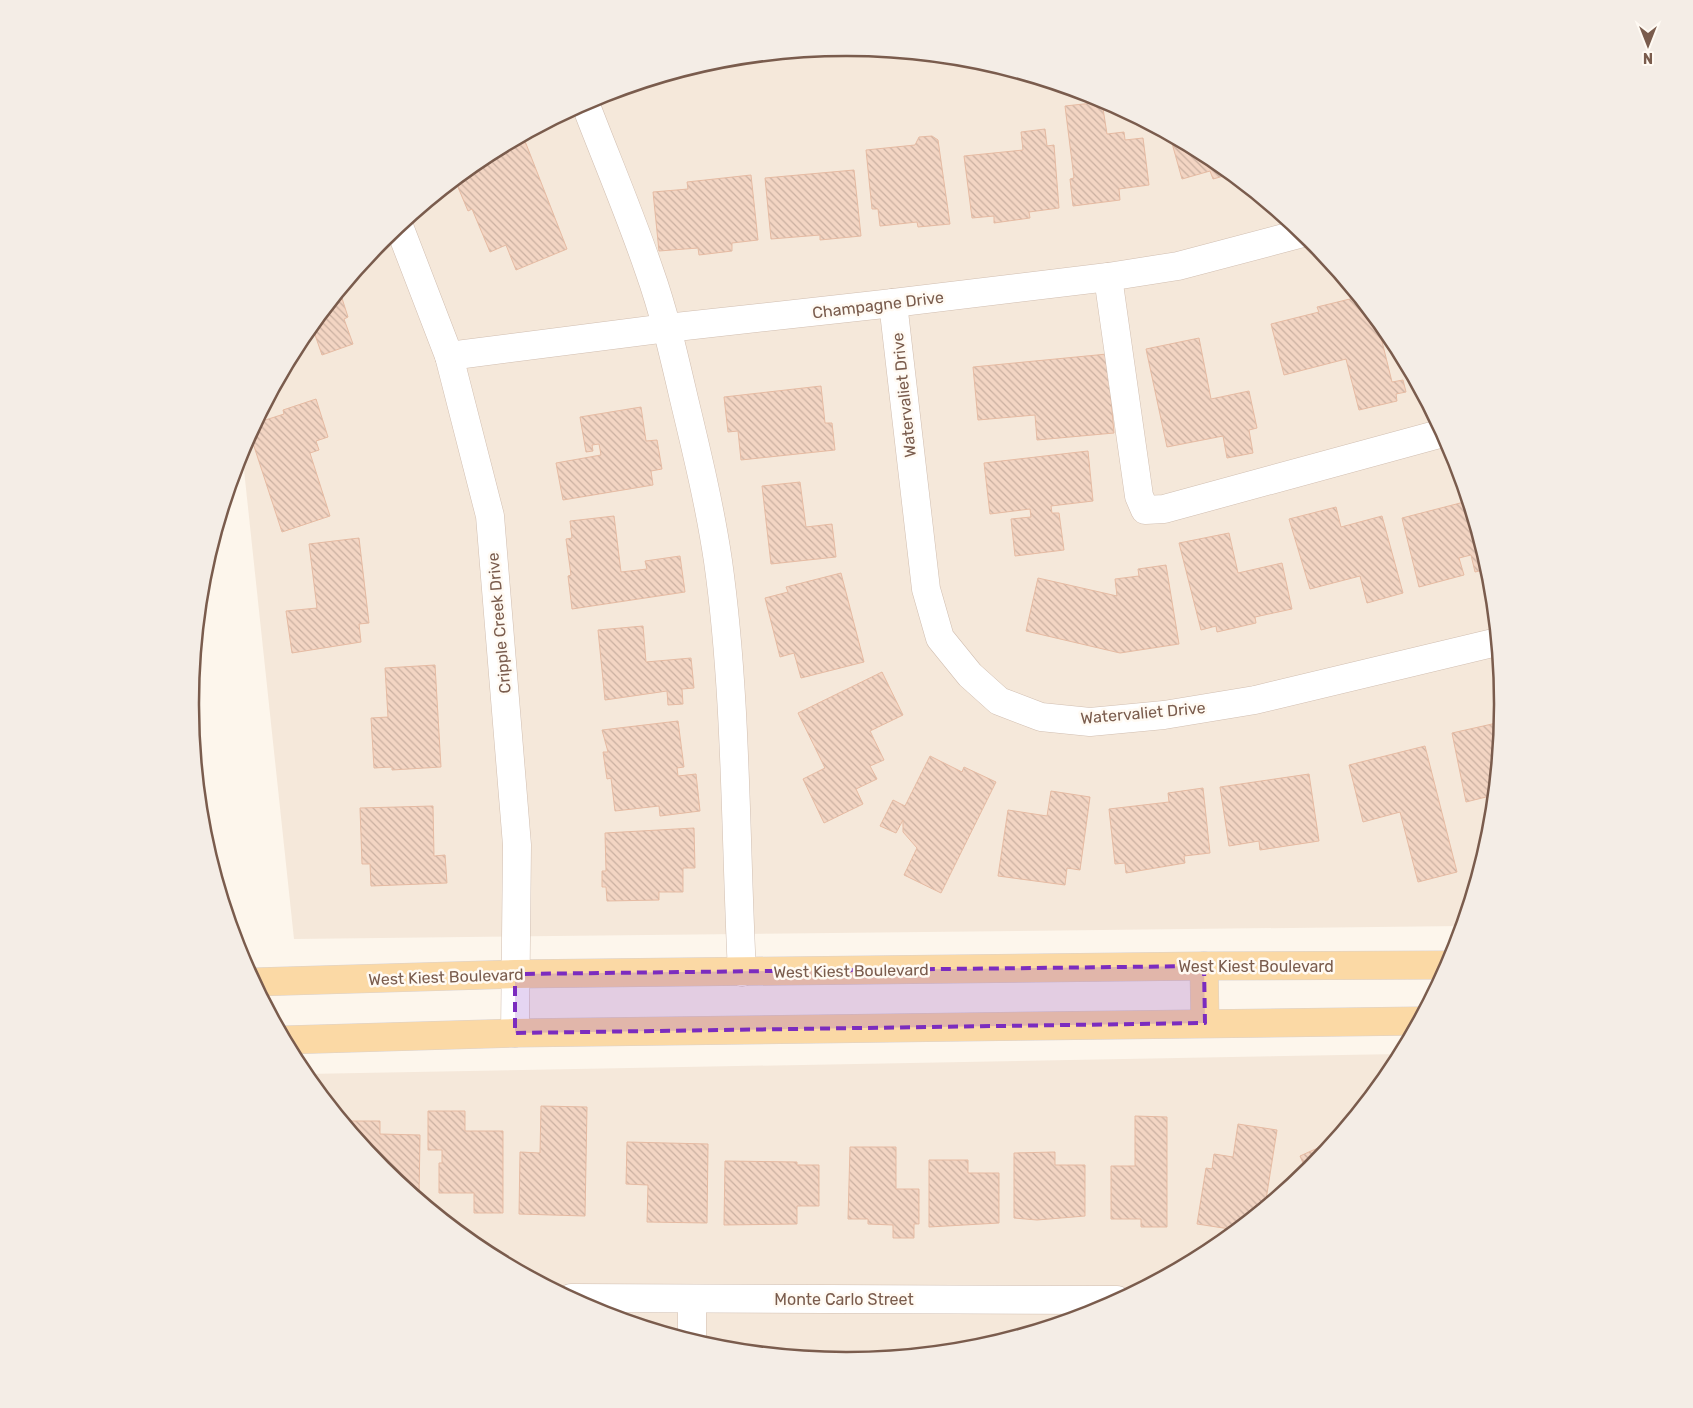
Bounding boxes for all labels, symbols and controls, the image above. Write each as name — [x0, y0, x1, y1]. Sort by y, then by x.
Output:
north arrow — [1623, 20, 1673, 70]
text: N — [1643, 49, 1653, 66]
street label: Champagne Drive — [811, 287, 945, 323]
street label: Watervaliet Drive — [888, 332, 920, 458]
street label: Cripple Creek Drive — [483, 552, 515, 694]
street label: Watervaliet Drive — [1080, 698, 1206, 728]
street label: West Kiest Boulevard — [1178, 957, 1334, 976]
street label: West Kiest Boulevard — [773, 960, 929, 982]
street label: West Kiest Boulevard — [368, 965, 524, 989]
street label: Monte Carlo Street — [774, 1290, 914, 1309]

